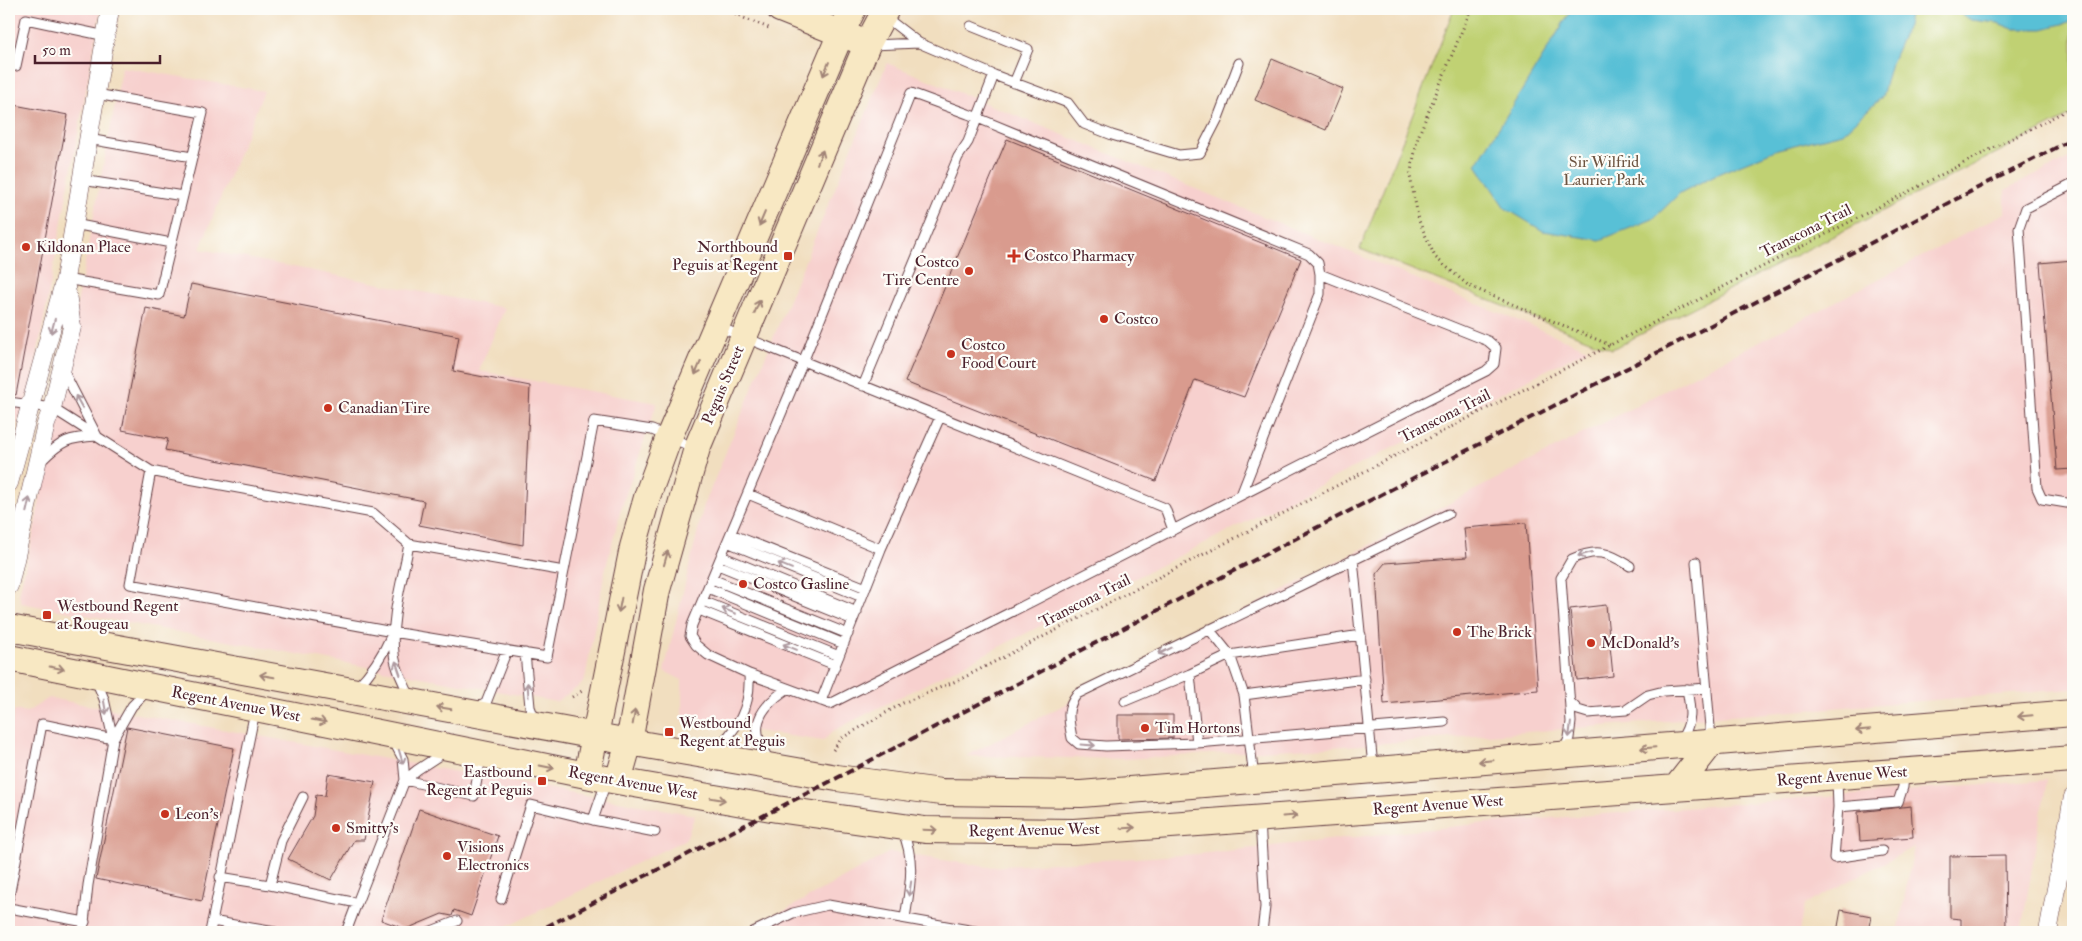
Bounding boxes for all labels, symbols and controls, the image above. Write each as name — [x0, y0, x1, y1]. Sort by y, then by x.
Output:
scale bar — [35, 32, 160, 64]
text: 50 m — [42, 41, 71, 60]
one-way arrow — [820, 61, 830, 76]
one-way arrow — [815, 150, 825, 165]
park label: Sir Wilfrid Laurier Park — [1563, 152, 1645, 190]
street label: Transcona Trail — [1757, 199, 1855, 263]
one-way arrow — [757, 211, 767, 226]
place label: Kildonan Place — [36, 237, 131, 257]
place label: Northbound Peguis at Regent — [672, 237, 778, 275]
marker: Kildonan Place — [20, 241, 32, 253]
place label: Costco Pharmacy — [1024, 246, 1135, 266]
marker: Northbound Peguis at Regent — [782, 250, 794, 262]
marker: Costco Pharmacy — [1008, 250, 1020, 262]
place label: Costco Tire Centre — [883, 252, 959, 290]
marker: Costco Tire Centre — [963, 265, 975, 277]
one-way arrow — [753, 299, 762, 314]
place label: Costco — [1114, 309, 1158, 329]
marker: Costco — [1098, 313, 1110, 325]
one-way arrow — [47, 318, 57, 334]
place label: Costco Food Court — [961, 335, 1036, 373]
street label: Peguis Street — [697, 343, 749, 427]
marker: Costco Food Court — [945, 348, 957, 360]
one-way arrow — [693, 360, 703, 375]
street label: Transcona Trail — [1396, 384, 1494, 448]
one-way arrow — [74, 396, 84, 410]
place label: Canadian Tire — [338, 398, 430, 418]
marker: Canadian Tire — [322, 402, 334, 414]
one-way arrow — [24, 497, 33, 513]
one-way arrow — [661, 550, 671, 566]
one-way arrow — [1578, 550, 1594, 560]
one-way arrow — [778, 560, 793, 570]
street label: Transcona Trail — [1036, 569, 1134, 633]
place label: Costco Gasline — [753, 574, 850, 594]
marker: Costco Gasline — [737, 578, 749, 590]
place label: Westbound Regent at Rougeau — [56, 596, 178, 634]
one-way arrow — [615, 597, 625, 613]
one-way arrow — [722, 606, 737, 616]
marker: Westbound Regent at Rougeau — [41, 609, 53, 621]
place label: The Brick — [1467, 622, 1532, 642]
marker: The Brick — [1451, 626, 1463, 638]
place label: McDonald's — [1601, 633, 1679, 653]
marker: McDonald's — [1585, 637, 1597, 649]
one-way arrow — [783, 642, 798, 651]
one-way arrow — [1158, 647, 1173, 656]
one-way arrow — [393, 661, 402, 677]
one-way arrow — [48, 663, 64, 673]
one-way arrow — [259, 670, 275, 680]
street label: Regent Avenue West — [170, 682, 302, 726]
one-way arrow — [523, 682, 533, 698]
one-way arrow — [101, 698, 111, 714]
one-way arrow — [436, 702, 452, 712]
one-way arrow — [629, 709, 639, 725]
one-way arrow — [2017, 712, 2033, 721]
place label: Westbound Regent at Peguis — [678, 713, 785, 751]
one-way arrow — [310, 716, 326, 726]
place label: Tim Hortons — [1155, 718, 1240, 738]
one-way arrow — [1565, 721, 1575, 737]
marker: Tim Hortons — [1139, 722, 1151, 734]
one-way arrow — [1855, 725, 1871, 735]
marker: Westbound Regent at Peguis — [663, 726, 675, 738]
one-way arrow — [1079, 740, 1095, 749]
one-way arrow — [1641, 743, 1657, 752]
one-way arrow — [396, 749, 406, 765]
one-way arrow — [1479, 756, 1495, 765]
street label: Regent Avenue West — [1776, 761, 1908, 791]
place label: Eastbound Regent at Peguis — [426, 762, 532, 800]
street label: Regent Avenue West — [567, 762, 699, 804]
one-way arrow — [538, 763, 554, 772]
marker: Eastbound Regent at Peguis — [536, 775, 548, 787]
street label: Regent Avenue West — [1372, 790, 1504, 820]
one-way arrow — [710, 794, 726, 804]
place label: Leon's — [175, 804, 219, 824]
marker: Leon's — [159, 808, 171, 820]
one-way arrow — [1282, 811, 1298, 820]
place label: Smitty's — [346, 818, 399, 838]
street label: Regent Avenue West — [968, 819, 1100, 841]
marker: Smitty's — [330, 822, 342, 834]
one-way arrow — [1120, 823, 1136, 832]
one-way arrow — [922, 825, 938, 835]
place label: Visions Electronics — [457, 837, 529, 875]
marker: Visions Electronics — [441, 850, 453, 862]
one-way arrow — [905, 881, 915, 897]

